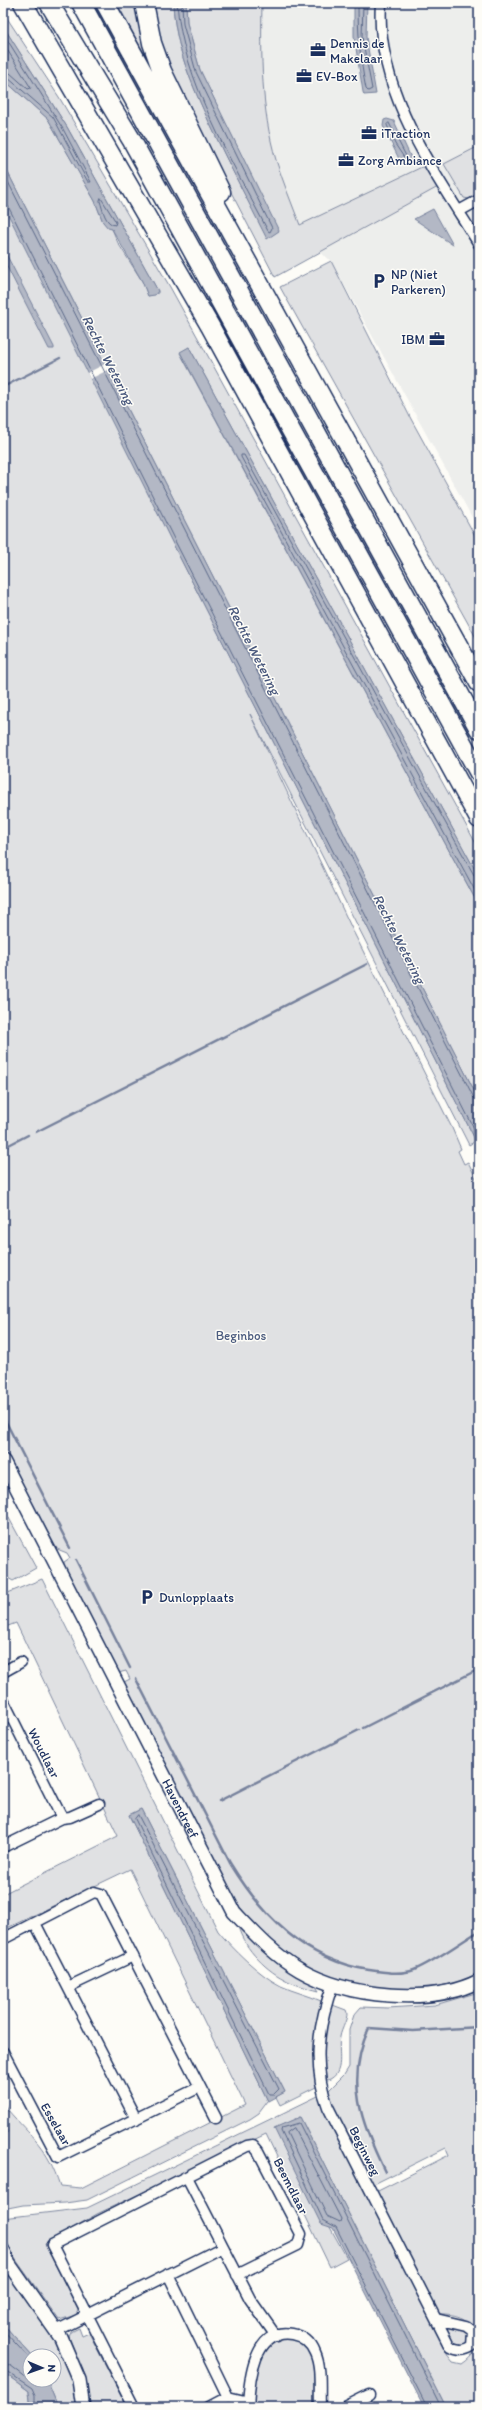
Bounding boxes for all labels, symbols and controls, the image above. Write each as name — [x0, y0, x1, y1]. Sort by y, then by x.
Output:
place label: Dennis de Makelaar — [330, 36, 385, 66]
office icon: Dennis de Makelaar — [309, 41, 327, 59]
office icon: EV-Box — [295, 67, 313, 85]
place label: EV-Box — [316, 69, 358, 84]
office icon: iTraction — [360, 124, 378, 142]
place label: iTraction — [381, 126, 431, 141]
office icon: Zorg Ambiance — [337, 151, 355, 169]
place label: Zorg Ambiance — [358, 153, 442, 168]
place label: NP (Niet Parkeren) — [391, 267, 446, 297]
parking icon: NP (Niet Parkeren) — [370, 272, 388, 290]
water label: Rechte Wetering — [78, 312, 139, 409]
office icon: IBM — [428, 330, 446, 348]
place label: IBM — [401, 332, 425, 347]
water label: Rechte Wetering — [224, 602, 285, 699]
water label: Rechte Wetering — [369, 891, 430, 988]
park label: Beginbos — [216, 1328, 267, 1343]
parking icon: Dunlopplaats — [138, 1588, 156, 1606]
place label: Dunlopplaats — [159, 1590, 234, 1605]
street label: Woudlaar — [25, 1726, 63, 1781]
street label: Havendreef — [159, 1776, 202, 1840]
street label: Esselaar — [38, 2100, 75, 2149]
street label: Beginweg — [346, 2124, 384, 2178]
street label: Beemdlaar — [270, 2155, 312, 2217]
north arrow — [22, 2348, 62, 2388]
text: N — [45, 2364, 58, 2372]

